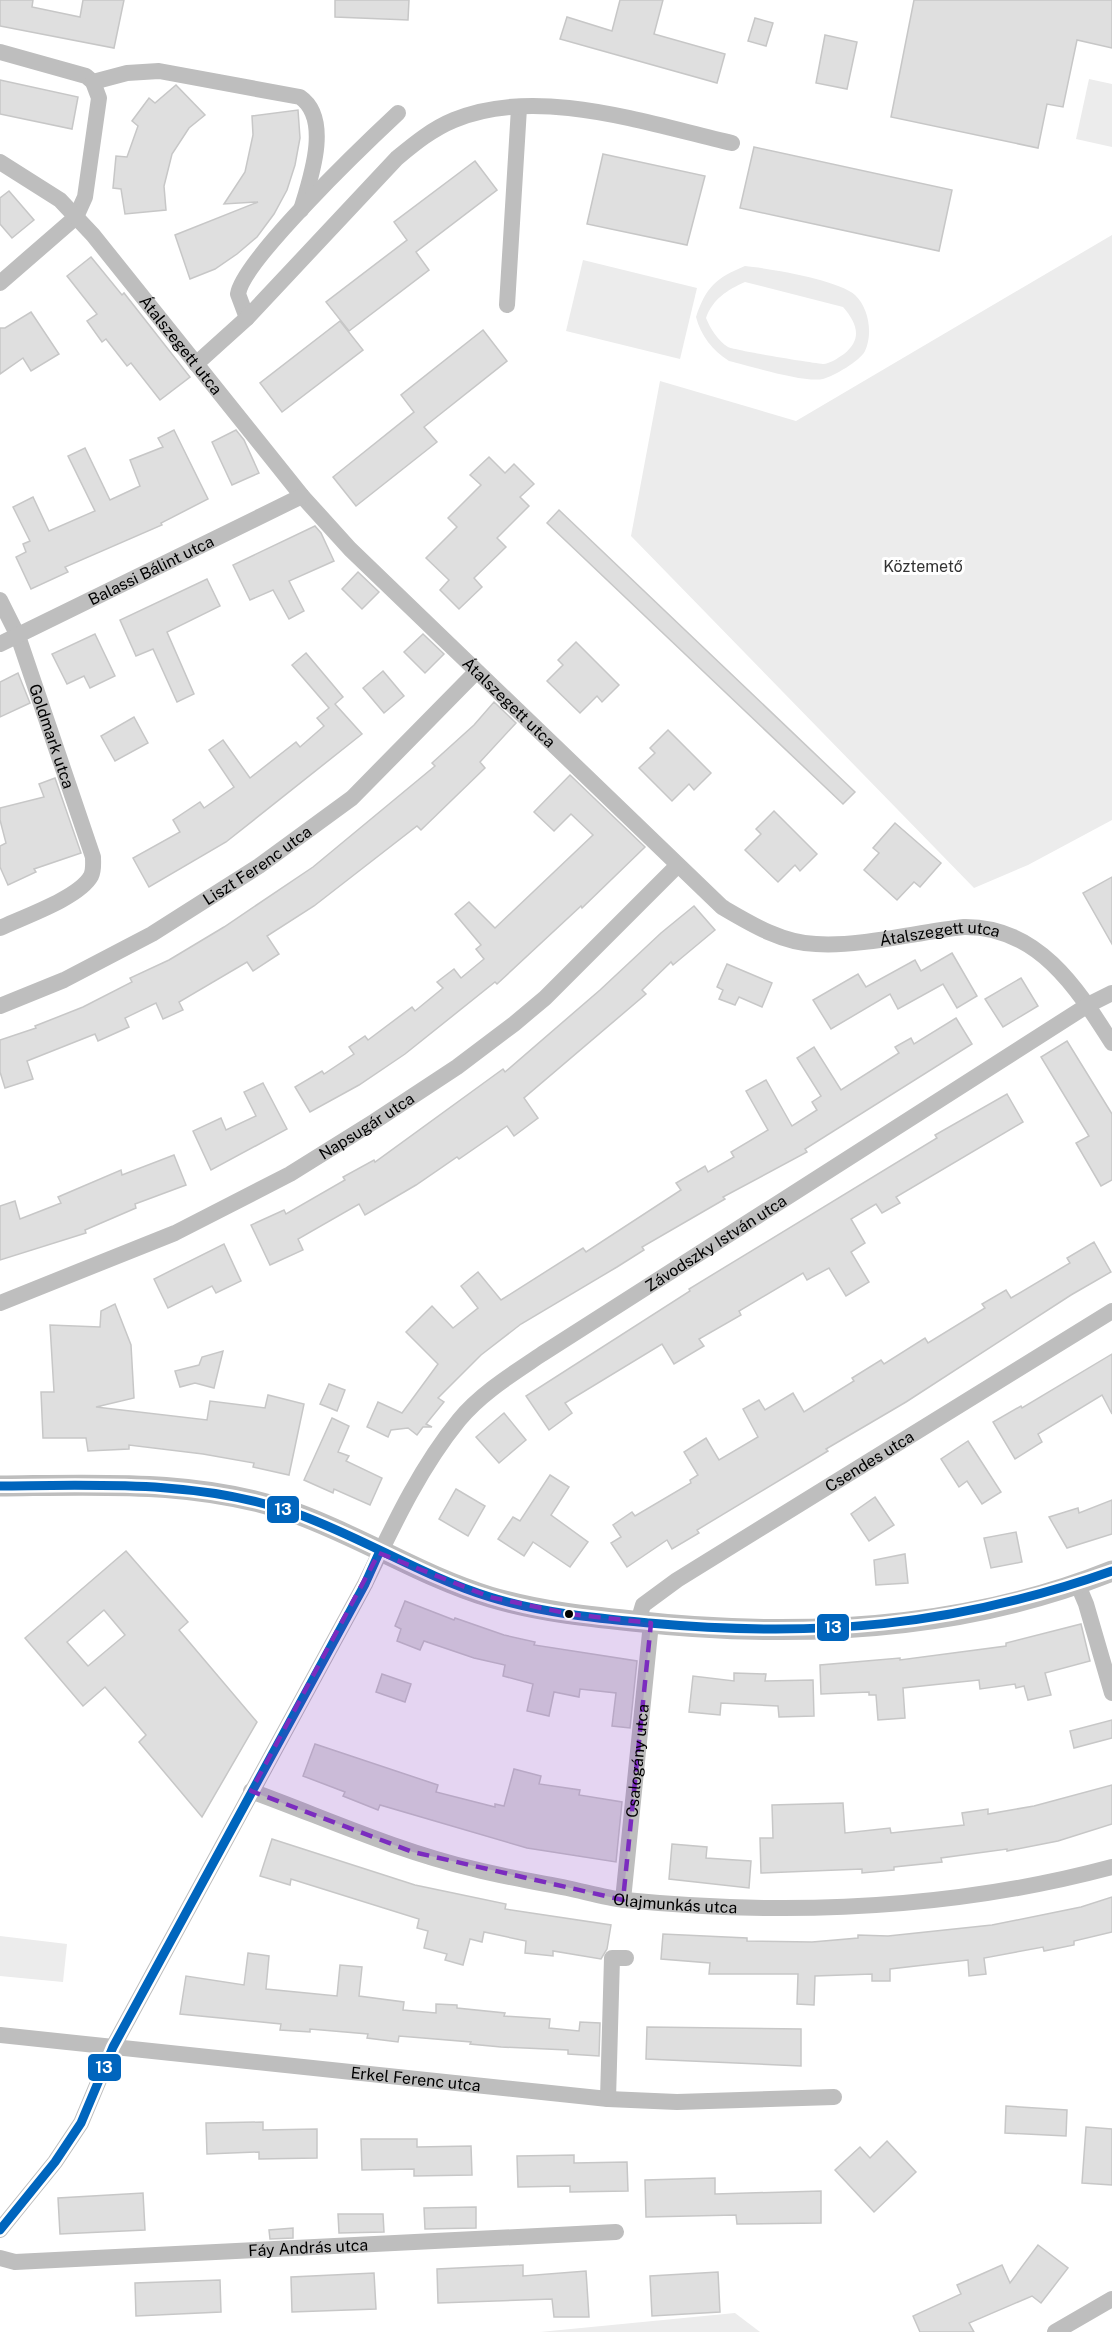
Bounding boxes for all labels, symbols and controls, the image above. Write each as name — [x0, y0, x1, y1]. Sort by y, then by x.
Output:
street label: Átalszegett utca — [136, 291, 226, 398]
street label: Balassi Bálint utca — [85, 531, 217, 609]
park label: Köztemető — [883, 557, 963, 576]
street label: Átalszegett utca — [459, 653, 560, 751]
street label: Goldmark utca — [25, 681, 79, 791]
street label: Liszt Ferenc utca — [199, 821, 315, 909]
street label: Átalszegett utca — [878, 917, 1002, 949]
street label: Napsugár utca — [315, 1088, 418, 1163]
street label: Závodszky István utca — [641, 1191, 790, 1295]
street label: Csendes utca — [821, 1427, 917, 1496]
line badge: 13 — [266, 1495, 300, 1524]
text: 13 — [274, 1500, 292, 1519]
unlabelled marker — [563, 1608, 575, 1620]
line badge: 13 — [816, 1613, 850, 1642]
text: 13 — [824, 1618, 842, 1637]
street label: Csalogány utca — [622, 1703, 652, 1818]
street label: Olajmunkás utca — [612, 1889, 738, 1917]
line badge: 13 — [87, 2053, 122, 2082]
text: 13 — [95, 2058, 113, 2077]
street label: Erkel Ferenc utca — [350, 2062, 482, 2095]
street label: Fáy András utca — [248, 2235, 369, 2260]

